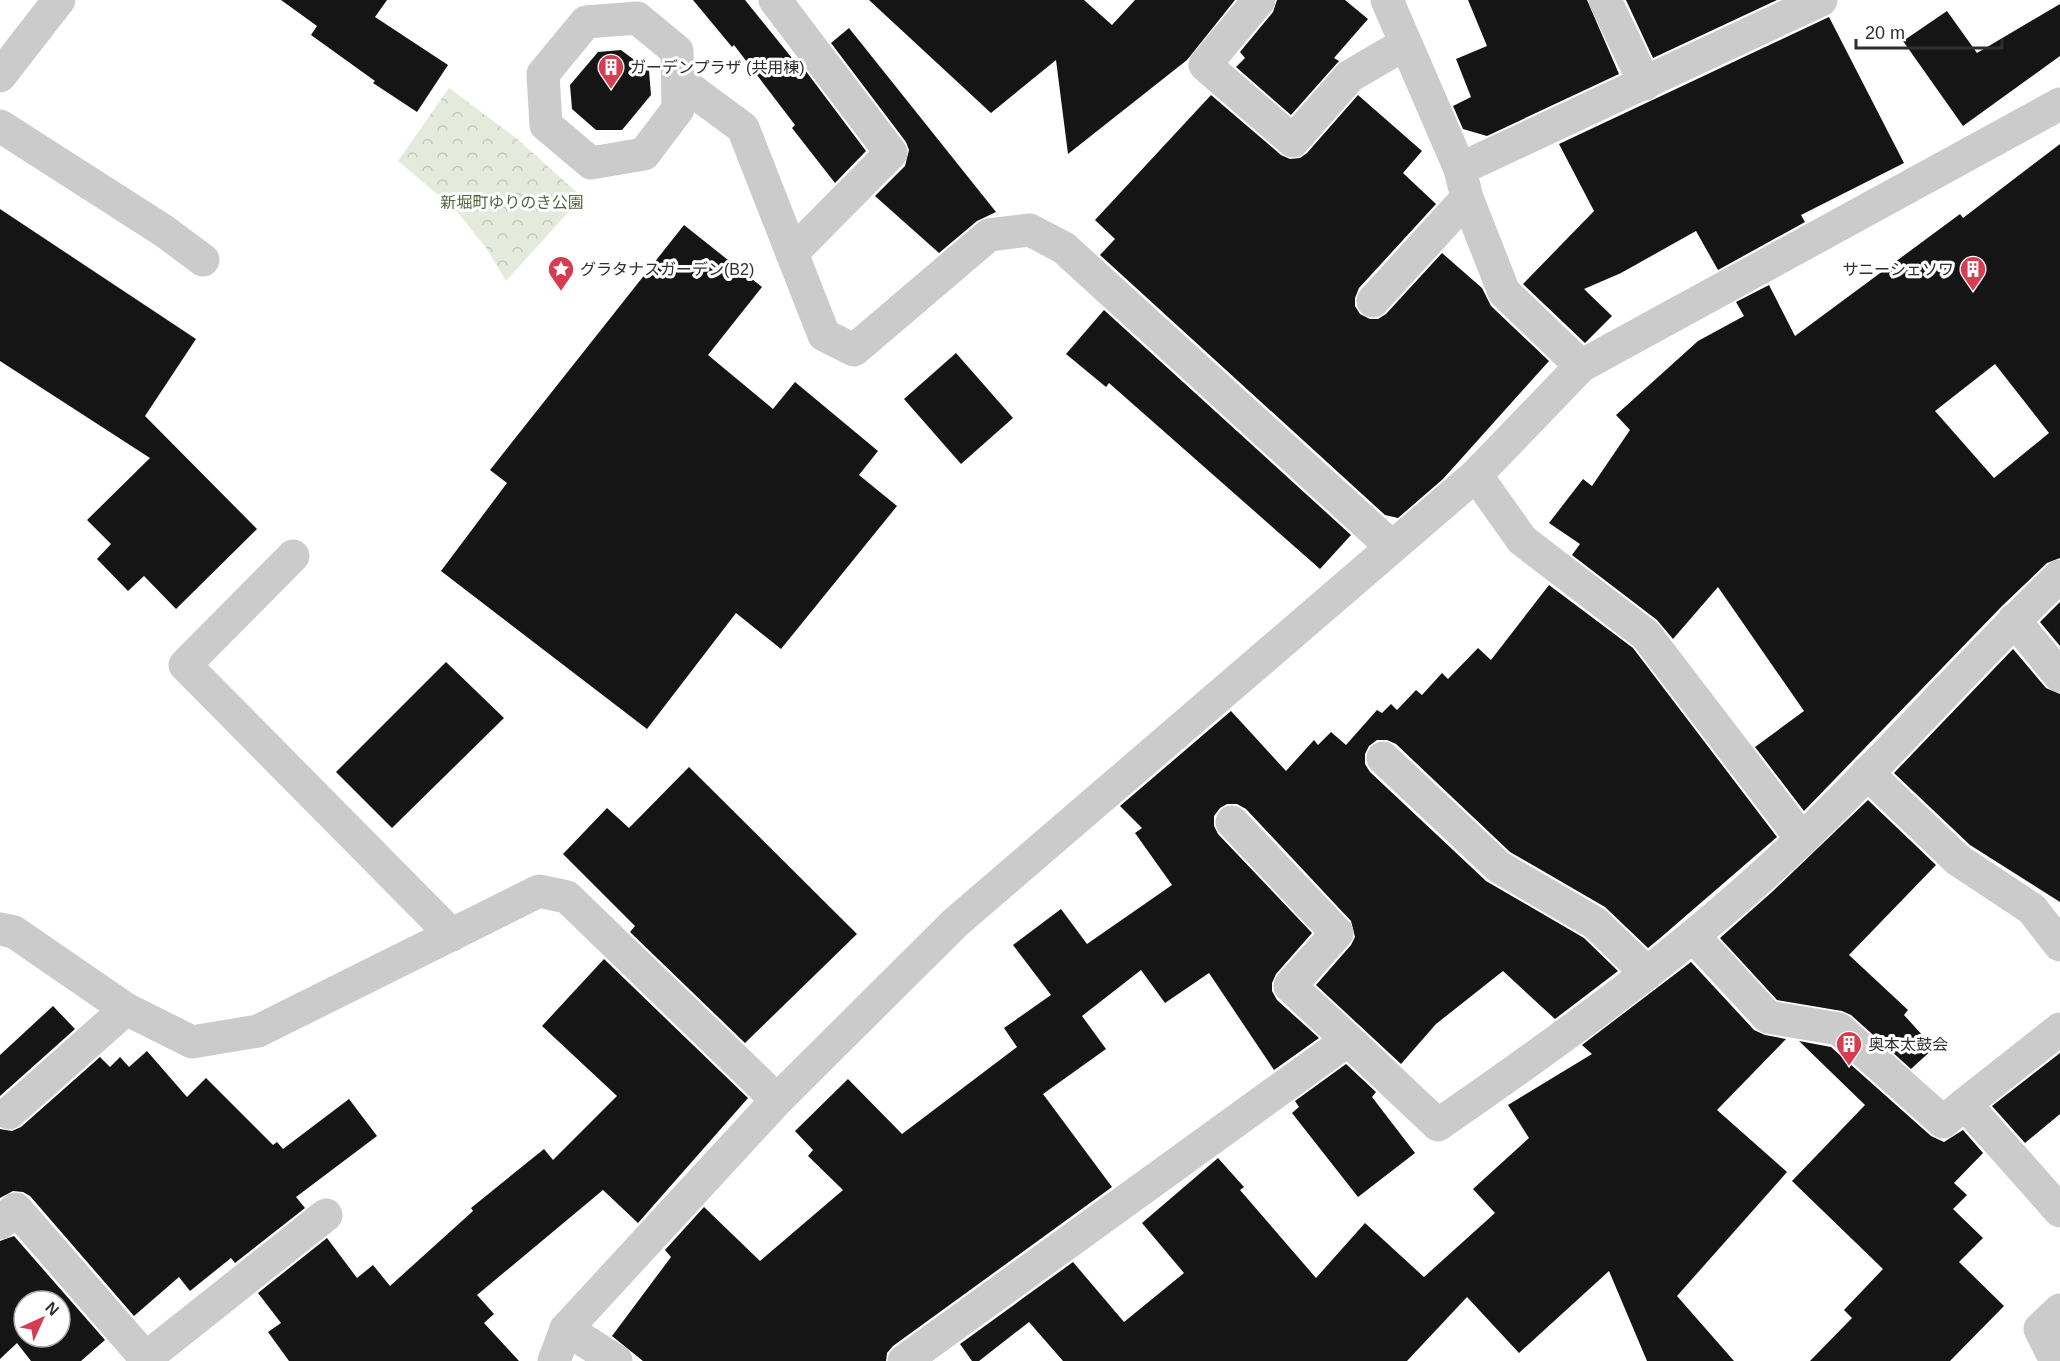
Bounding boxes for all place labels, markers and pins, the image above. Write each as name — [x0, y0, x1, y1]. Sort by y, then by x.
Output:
building icon: ガーデンプラザ (共用棟) — [596, 52, 626, 90]
place label: ガーデンプラザ (共用棟) — [630, 59, 805, 76]
place icon: グラタナスガーデン(B2) — [546, 254, 576, 292]
building icon: サニーシェソワ — [1958, 254, 1988, 292]
place label: グラタナスガーデン(B2) — [580, 261, 754, 278]
place label: サニーシェソワ — [1842, 261, 1954, 278]
building icon: 奥本太鼓会 — [1834, 1029, 1864, 1067]
place label: 奥本太鼓会 — [1868, 1036, 1948, 1053]

